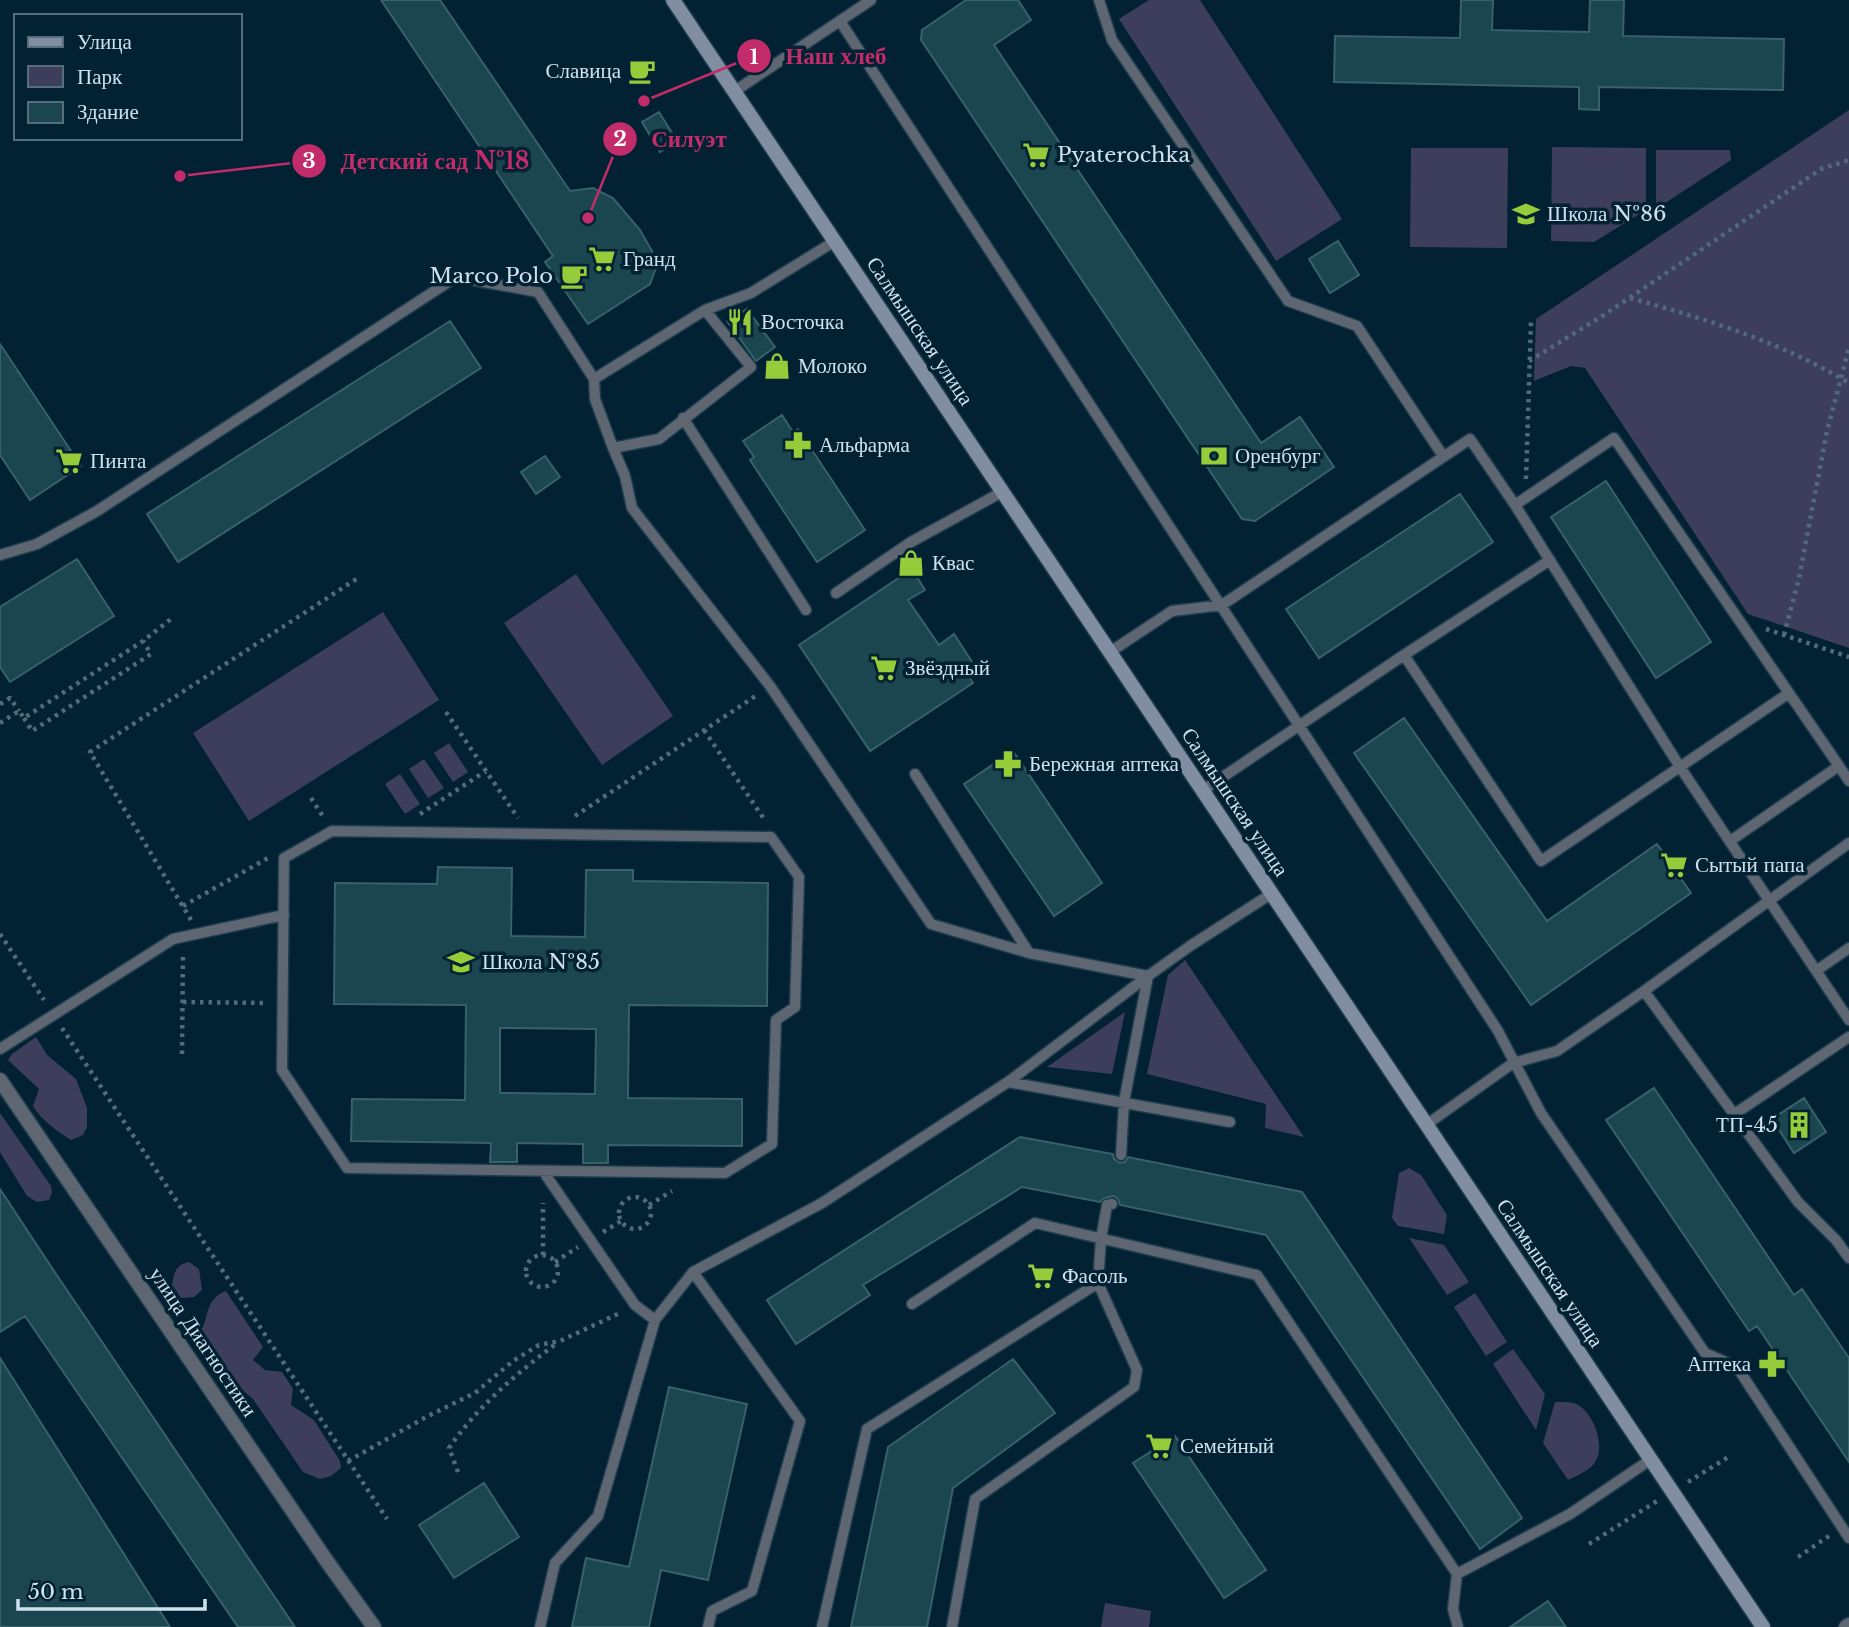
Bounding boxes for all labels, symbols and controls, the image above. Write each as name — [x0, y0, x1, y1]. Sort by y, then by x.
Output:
legend — [14, 14, 242, 140]
text: Улица — [77, 29, 132, 55]
callout: Наш хлеб — [736, 34, 900, 78]
text: Наш хлеб — [785, 42, 887, 70]
text: 1 — [749, 44, 759, 70]
cafe icon: Славица — [627, 56, 657, 86]
place label: Славица — [545, 58, 622, 84]
text: Парк — [77, 64, 123, 90]
text: Здание — [77, 99, 139, 125]
callout: Силуэт — [602, 117, 741, 161]
text: Силуэт — [651, 125, 727, 153]
text: 2 — [613, 126, 627, 152]
callout: Детский сад №18 — [292, 139, 544, 183]
supermarket icon: Pyaterochka — [1021, 140, 1051, 170]
place label: Pyaterochka — [1057, 142, 1190, 168]
text: Детский сад №18 — [341, 147, 529, 175]
text: 3 — [302, 148, 316, 174]
school or university icon: Школа №86 — [1511, 199, 1541, 229]
place label: Школа №86 — [1547, 201, 1667, 227]
supermarket icon: Гранд — [587, 244, 617, 274]
place label: Гранд — [623, 246, 676, 272]
street label: Салмышская улица — [861, 252, 980, 411]
cafe icon: Marco Polo — [559, 261, 589, 291]
place label: Marco Polo — [430, 263, 553, 289]
restaurant icon: Восточка — [725, 307, 755, 337]
place label: Восточка — [761, 309, 845, 335]
shop icon: Молоко — [762, 351, 792, 381]
place label: Молоко — [798, 353, 867, 379]
pharmacy icon: Альфарма — [783, 430, 813, 460]
place label: Альфарма — [819, 432, 910, 458]
bank icon: Оренбург — [1199, 441, 1229, 471]
place label: Оренбург — [1235, 443, 1321, 469]
supermarket icon: Пинта — [54, 446, 84, 476]
place label: Пинта — [90, 448, 147, 474]
shop icon: Квас — [896, 548, 926, 578]
place label: Квас — [932, 550, 974, 576]
supermarket icon: Звёздный — [869, 653, 899, 683]
place label: Звёздный — [905, 655, 990, 681]
street label: Салмышская улица — [1176, 723, 1295, 882]
pharmacy icon: Бережная аптека — [993, 749, 1023, 779]
place label: Бережная аптека — [1029, 751, 1180, 777]
supermarket icon: Сытый папа — [1659, 850, 1689, 880]
place label: Сытый папа — [1695, 852, 1805, 878]
school or university icon: Школа №85 — [446, 947, 476, 977]
place label: Школа №85 — [482, 949, 600, 975]
building icon: ТП-45 — [1784, 1110, 1814, 1140]
place label: ТП-45 — [1716, 1112, 1778, 1138]
street label: Салмышская улица — [1491, 1194, 1610, 1353]
supermarket icon: Фасоль — [1026, 1261, 1056, 1291]
street label: улица Диагностики — [143, 1262, 263, 1422]
place label: Фасоль — [1062, 1263, 1128, 1289]
pharmacy icon: Аптека — [1757, 1349, 1787, 1379]
place label: Аптека — [1687, 1351, 1752, 1377]
supermarket icon: Семейный — [1144, 1431, 1174, 1461]
place label: Семейный — [1180, 1433, 1274, 1459]
scale bar — [18, 1568, 205, 1612]
text: 50 m — [28, 1579, 84, 1605]

